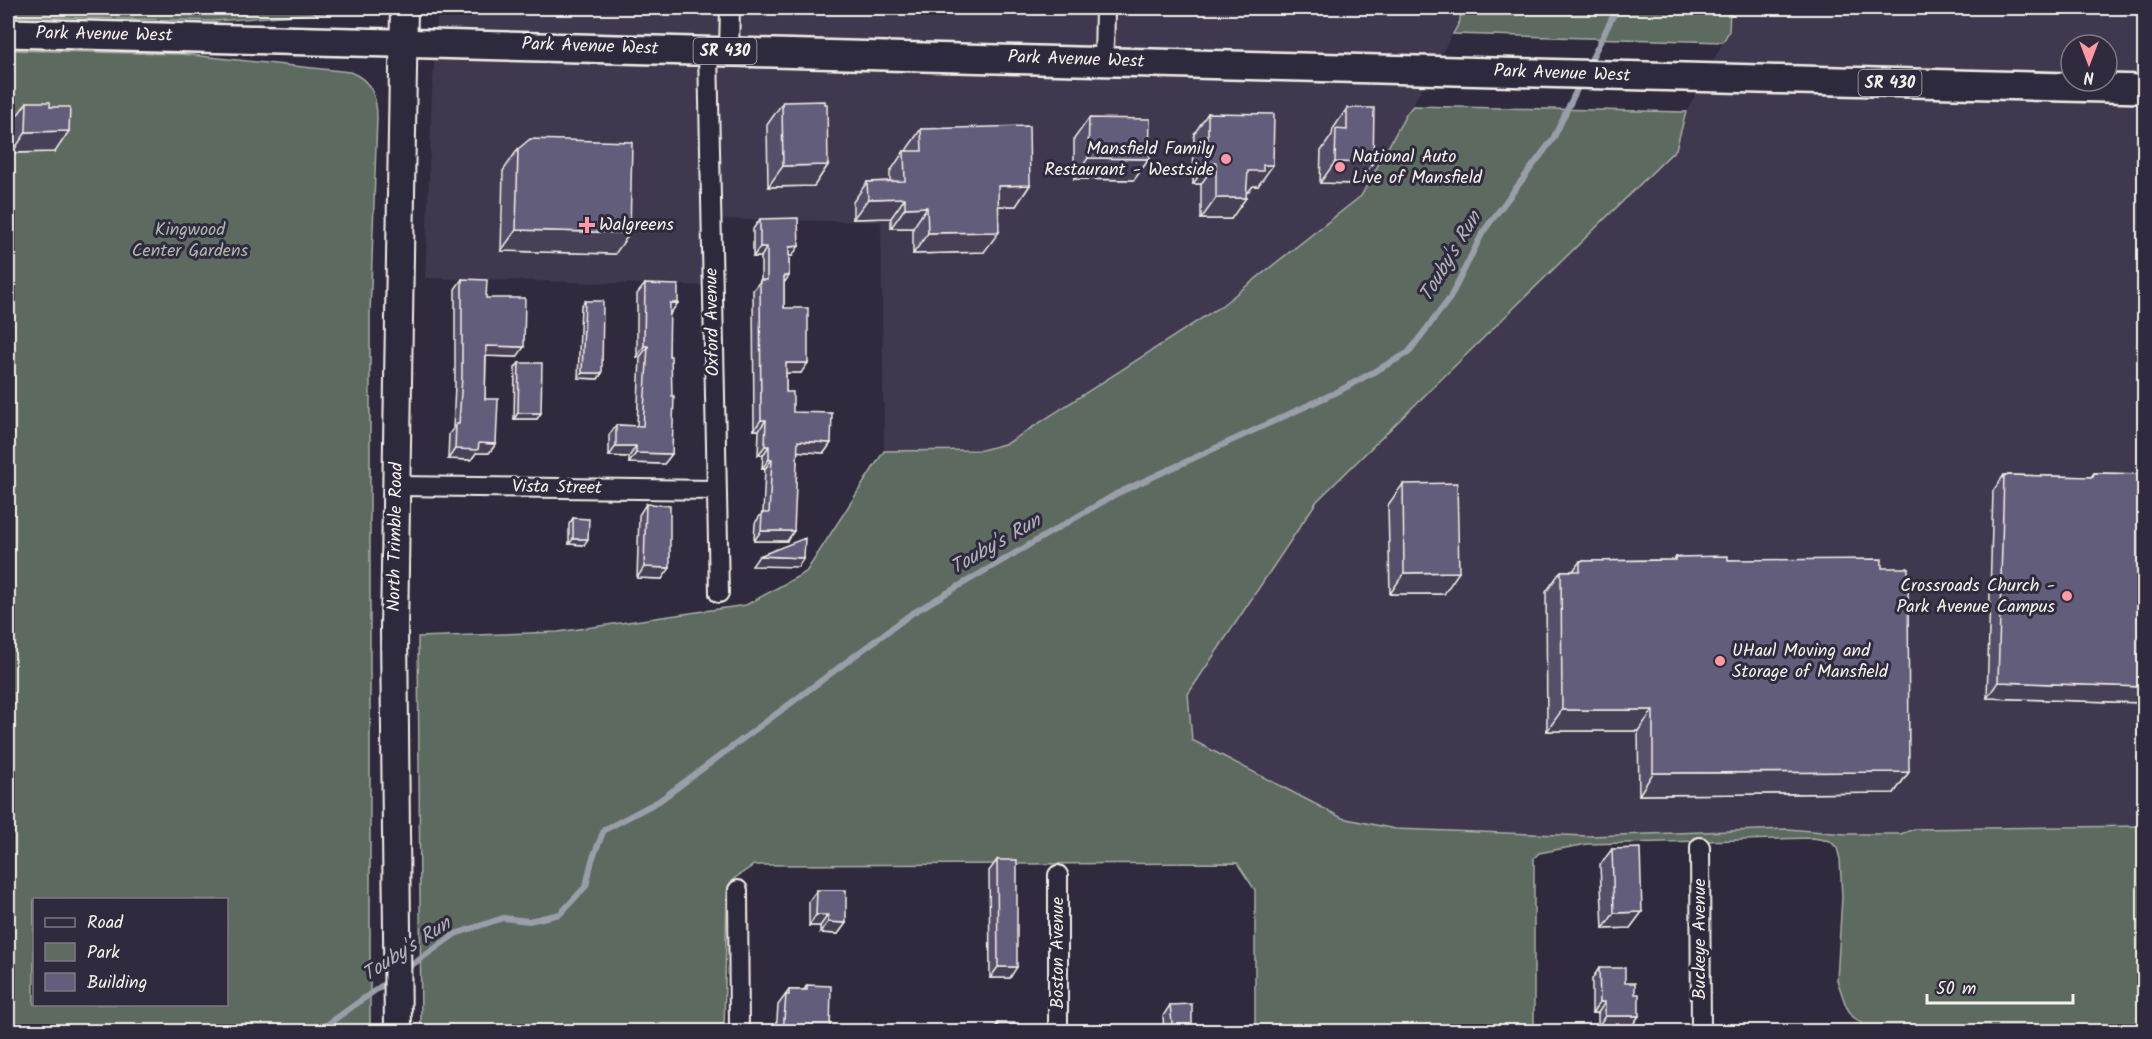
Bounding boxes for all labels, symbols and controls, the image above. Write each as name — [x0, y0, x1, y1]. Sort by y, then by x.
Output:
street label: Park Avenue West — [35, 19, 174, 51]
street label: Park Avenue West — [521, 30, 660, 64]
north arrow — [2059, 33, 2119, 93]
road number: SR 430 — [694, 38, 756, 64]
street label: Park Avenue West — [1007, 43, 1146, 77]
street label: Park Avenue West — [1493, 57, 1632, 91]
text: N — [2084, 64, 2094, 89]
road number: SR 430 — [1858, 70, 1922, 96]
place label: Mansfield Family Restaurant - Westside — [1044, 135, 1215, 185]
place label: National Auto Live of Mansfield — [1352, 143, 1483, 193]
marker: Mansfield Family Restaurant - Westside — [1219, 152, 1233, 166]
marker: National Auto Live of Mansfield — [1333, 160, 1347, 174]
water label: Touby's Run — [1411, 204, 1491, 308]
place label: Walgreens — [599, 211, 674, 240]
park label: Kingwood Center Gardens — [132, 216, 249, 266]
marker: Walgreens — [580, 218, 594, 232]
street label: Oxford Avenue — [698, 267, 728, 377]
street label: North Trimble Road — [380, 461, 412, 612]
street label: Vista Street — [512, 473, 603, 503]
water label: Touby's Run — [944, 505, 1049, 584]
place label: Crossroads Church - Park Avenue Campus — [1896, 572, 2055, 622]
marker: Crossroads Church - Park Avenue Campus — [2060, 589, 2074, 603]
place label: UHaul Moving and Storage of Mansfield — [1732, 637, 1889, 687]
marker: UHaul Moving and Storage of Mansfield — [1713, 654, 1727, 668]
street label: Buckeye Avenue — [1686, 878, 1715, 1000]
street label: Boston Avenue — [1044, 897, 1073, 1009]
legend — [33, 898, 228, 1006]
water label: Touby's Run — [356, 908, 459, 991]
text: Road — [87, 909, 124, 938]
text: Park — [87, 939, 120, 968]
scale bar — [1927, 967, 2072, 1005]
text: Building — [87, 969, 147, 998]
text: 50 m — [1936, 975, 1976, 1004]

